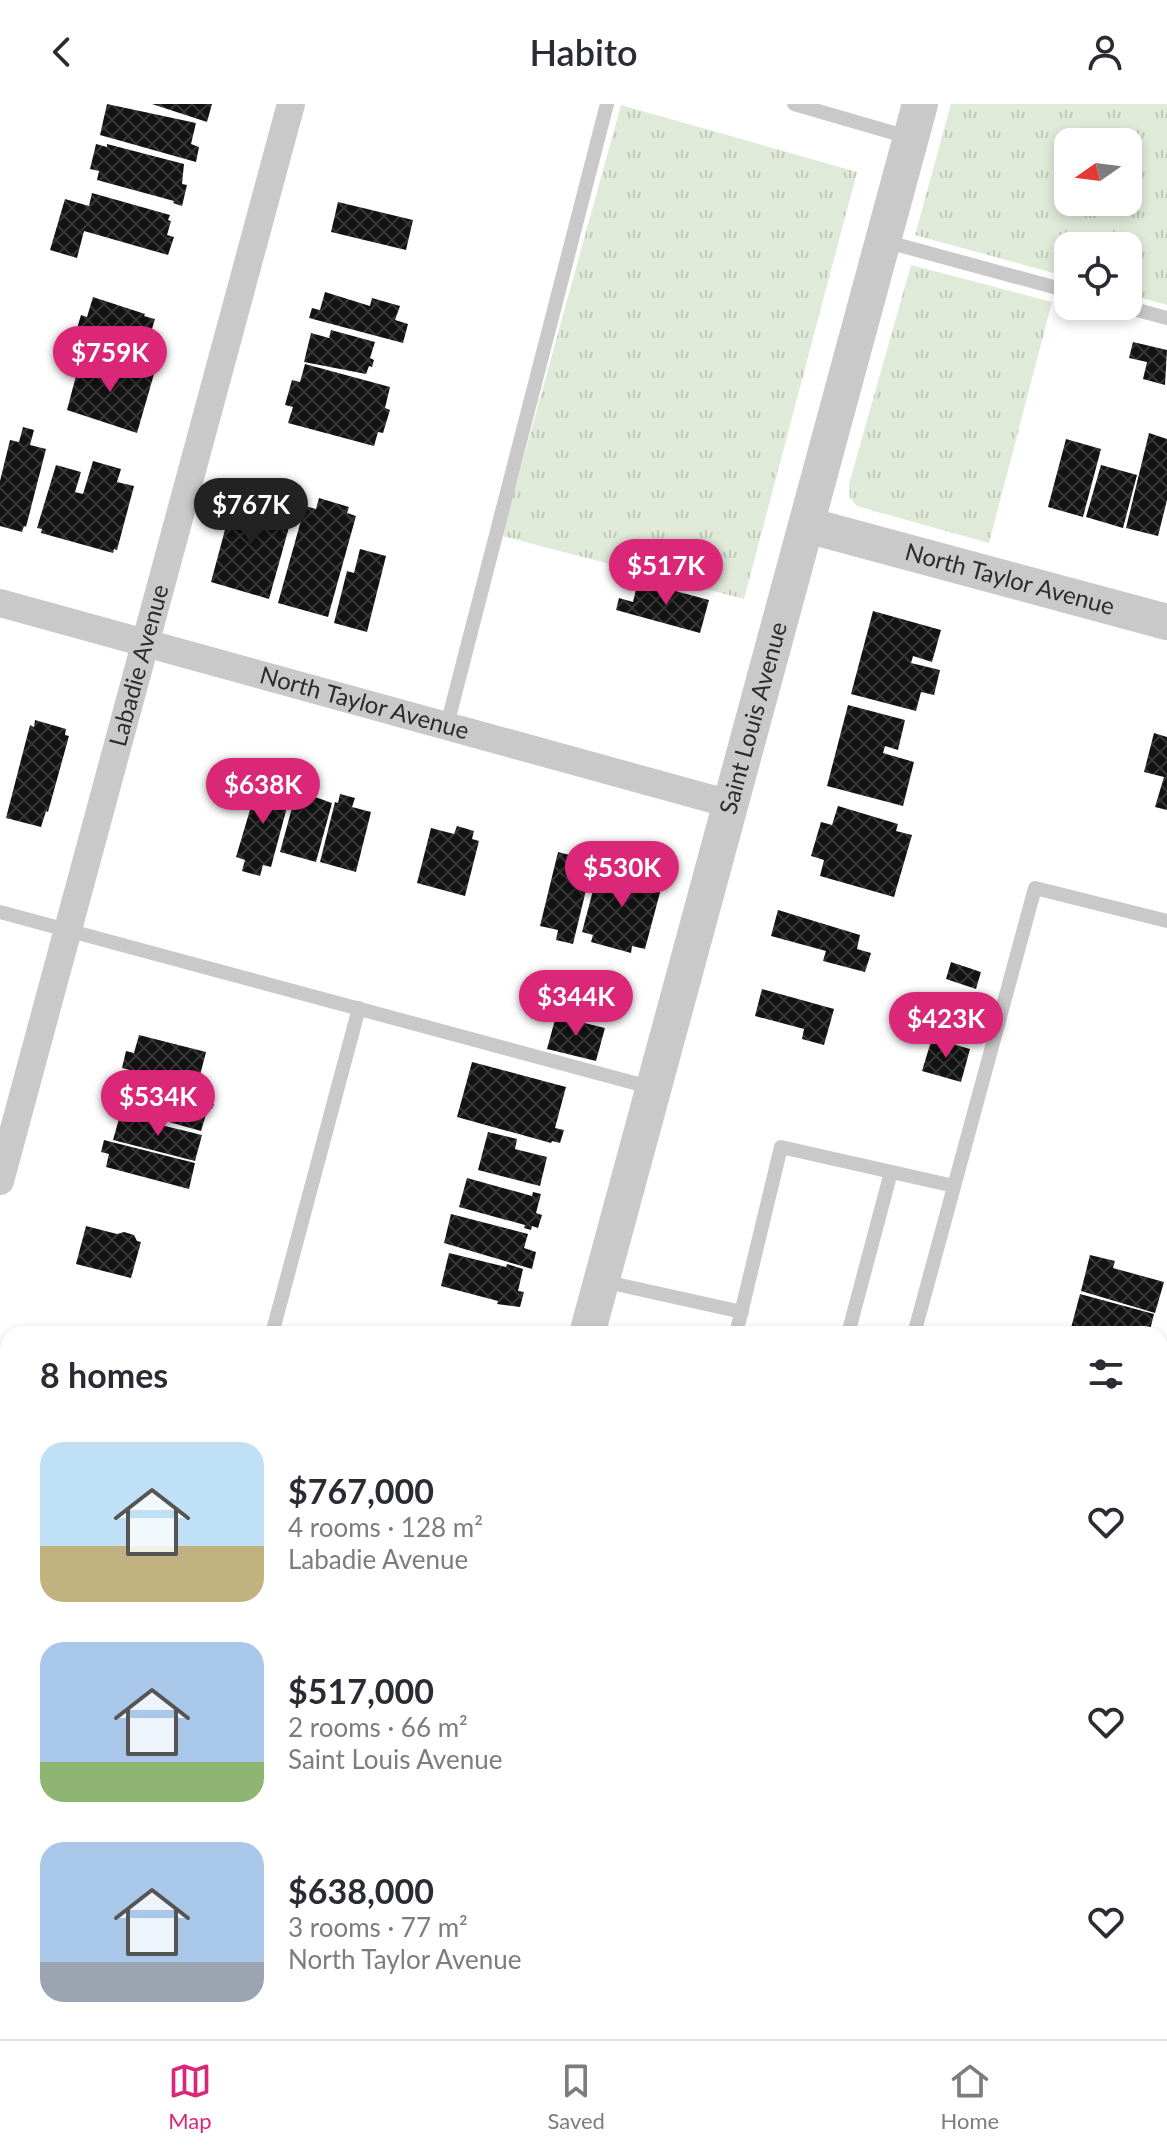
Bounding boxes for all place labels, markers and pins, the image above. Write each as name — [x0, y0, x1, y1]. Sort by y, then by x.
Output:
pin: $759K — [54, 326, 166, 394]
pin: $767K — [195, 478, 307, 546]
pin: $517K — [610, 539, 722, 607]
pin: $638K — [207, 758, 319, 826]
pin: $530K — [566, 841, 678, 909]
pin: $344K — [520, 970, 632, 1038]
pin: $423K — [890, 992, 1002, 1060]
pin: $534K — [102, 1070, 214, 1138]

